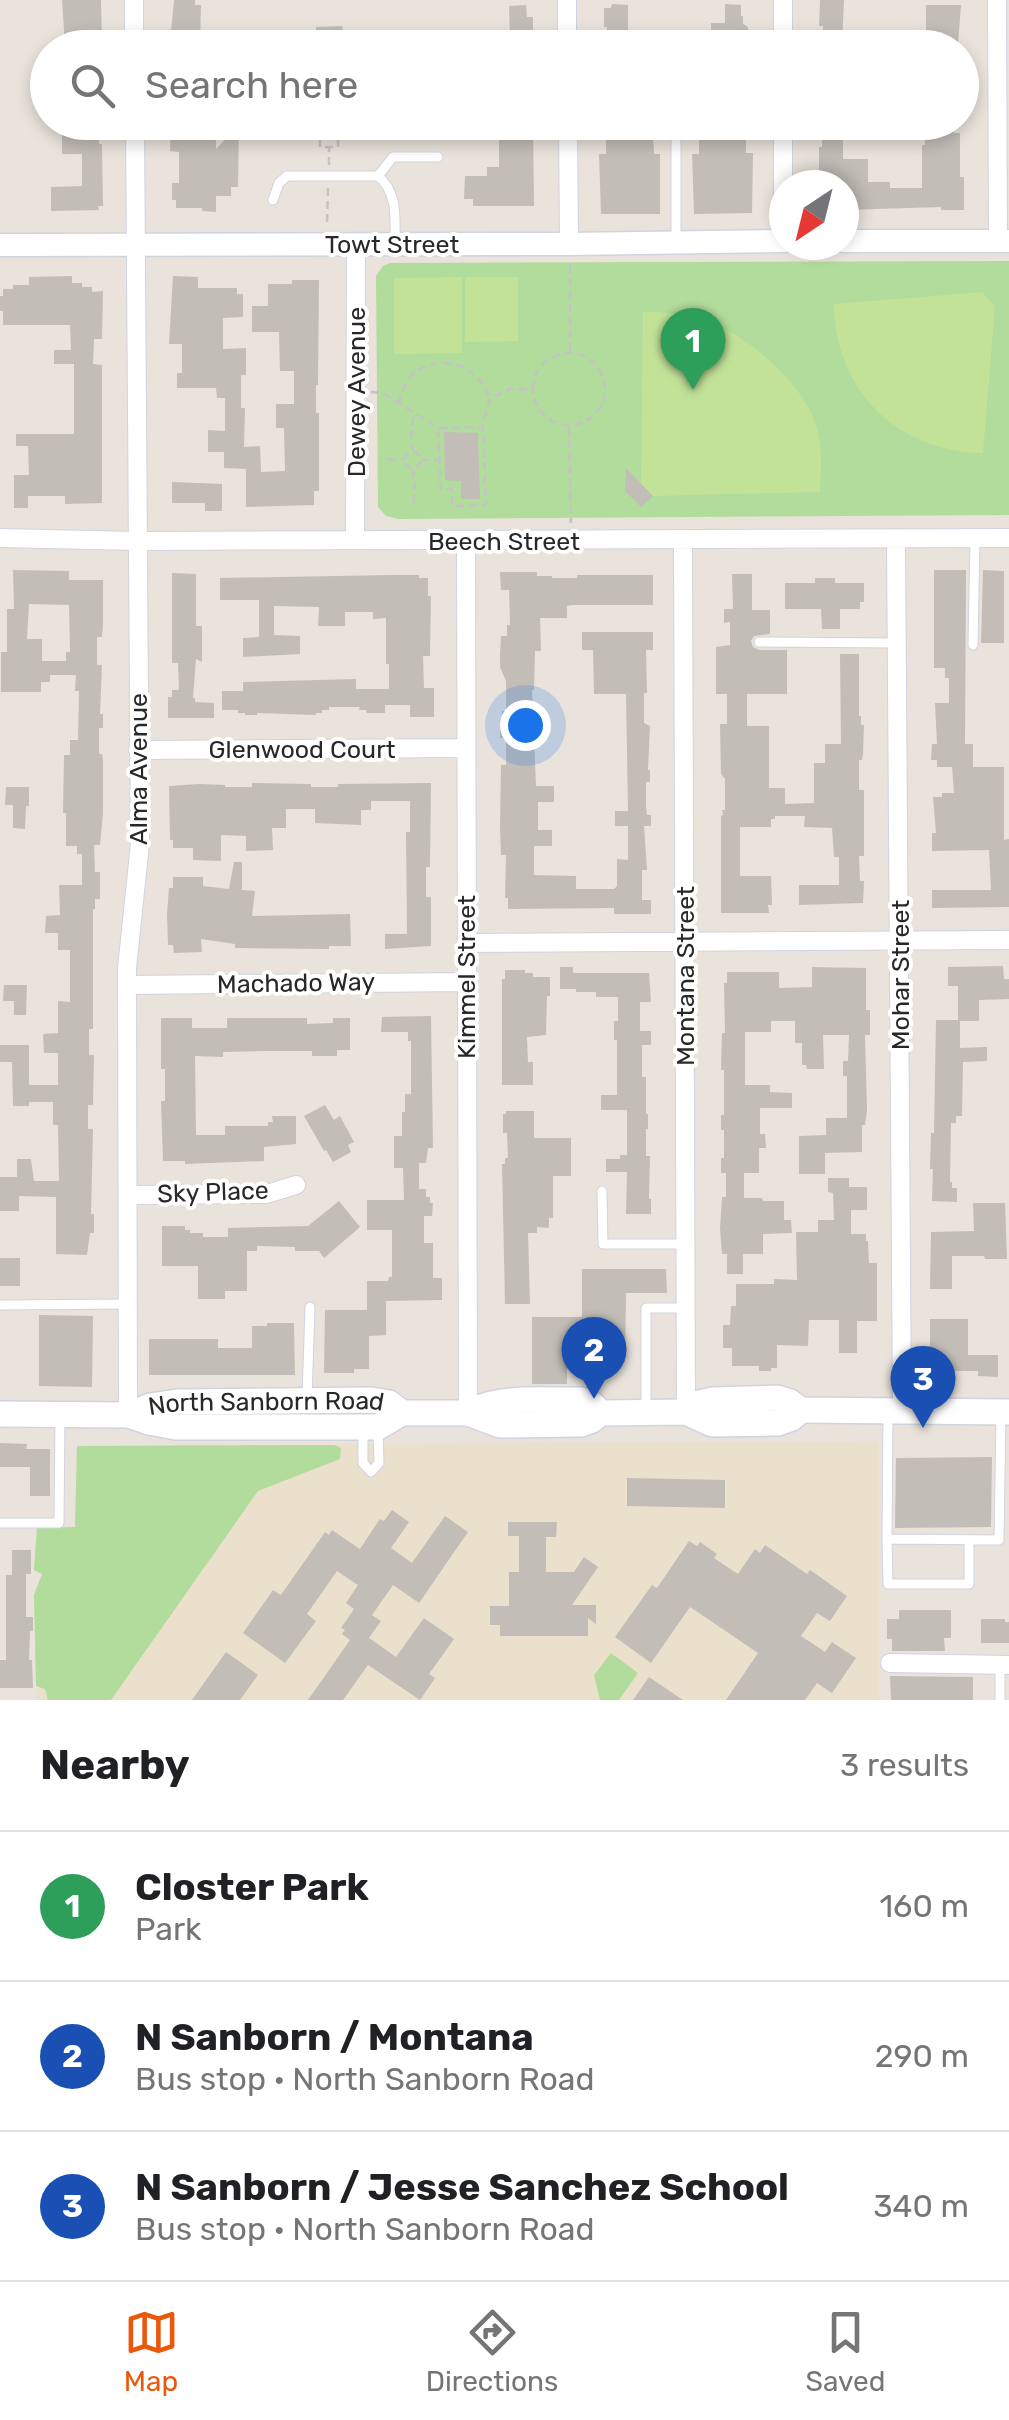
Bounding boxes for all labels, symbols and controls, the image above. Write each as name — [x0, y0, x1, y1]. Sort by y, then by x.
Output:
search box — [30, 30, 979, 140]
icon: search — [65, 58, 120, 113]
text: Search here — [145, 62, 358, 108]
north arrow — [769, 170, 859, 260]
street label: Towt Street — [325, 230, 459, 259]
street label: Dewey Avenue — [342, 307, 371, 477]
pin: 1 — [660, 308, 726, 390]
street label: Beech Street — [428, 527, 580, 556]
street label: Alma Avenue — [124, 693, 153, 845]
your location — [500, 700, 551, 751]
street label: Glenwood Court — [209, 735, 396, 764]
street label: Montana Street — [671, 886, 700, 1066]
street label: Kimmel Street — [452, 895, 481, 1059]
street label: Mohar Street — [886, 899, 915, 1050]
street label: Machado Way — [217, 967, 376, 999]
street label: Sky Place — [157, 1176, 269, 1208]
pin: 2 — [562, 1316, 626, 1399]
pin: 3 — [890, 1346, 956, 1428]
street label: North Sanborn Road — [146, 1385, 386, 1421]
text: Nearby — [40, 1740, 190, 1790]
text: 3 results — [840, 1746, 969, 1784]
text: Closter Park — [135, 1864, 369, 1910]
text: 1 — [65, 1887, 80, 1925]
text: 160 m — [879, 1887, 969, 1925]
text: Park — [135, 1910, 202, 1948]
text: N Sanborn / Montana — [135, 2014, 534, 2060]
text: 2 — [62, 2037, 83, 2075]
text: 290 m — [875, 2037, 969, 2075]
text: Bus stop · North Sanborn Road — [135, 2060, 595, 2098]
text: N Sanborn / Jesse Sanchez School — [135, 2164, 789, 2210]
text: 3 — [62, 2187, 83, 2225]
text: 340 m — [873, 2187, 969, 2225]
text: Bus stop · North Sanborn Road — [135, 2210, 595, 2248]
tab: Map — [124, 2305, 179, 2398]
tab: Directions — [426, 2305, 558, 2398]
tab: Saved — [805, 2305, 885, 2398]

